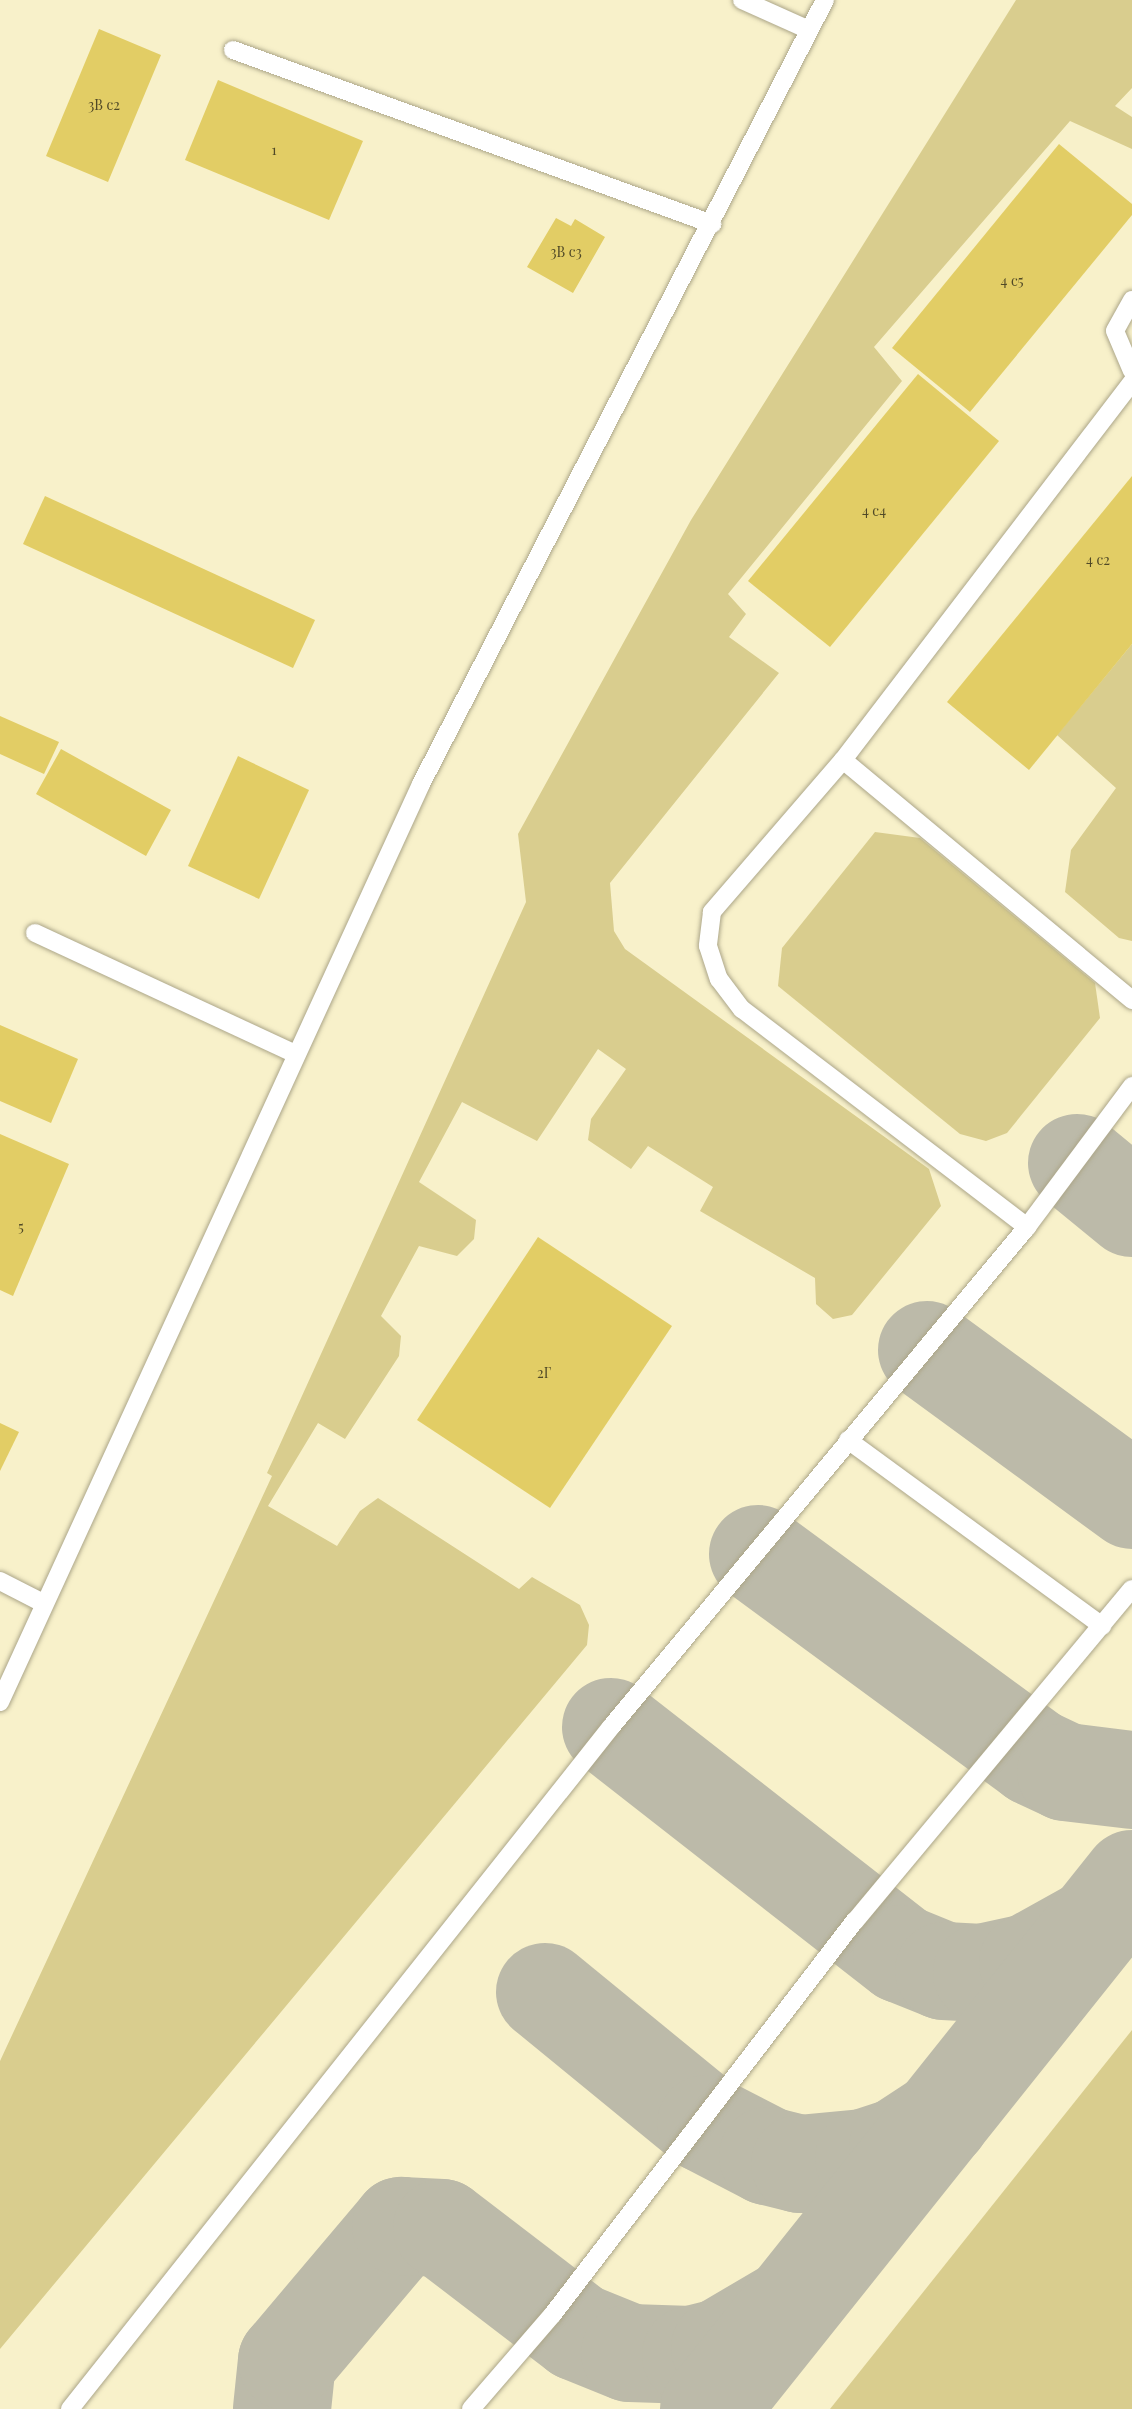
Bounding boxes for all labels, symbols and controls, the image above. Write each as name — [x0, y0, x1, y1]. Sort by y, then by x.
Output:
house number: 3В с2 — [88, 97, 120, 113]
house number: 1 — [271, 142, 277, 158]
house number: 3В с3 — [550, 244, 582, 260]
house number: 4 с5 — [1000, 273, 1024, 289]
house number: 4 с4 — [862, 503, 886, 519]
house number: 4 с2 — [1086, 552, 1110, 568]
house number: 5 — [18, 1219, 24, 1235]
house number: 2Г — [537, 1365, 551, 1381]

